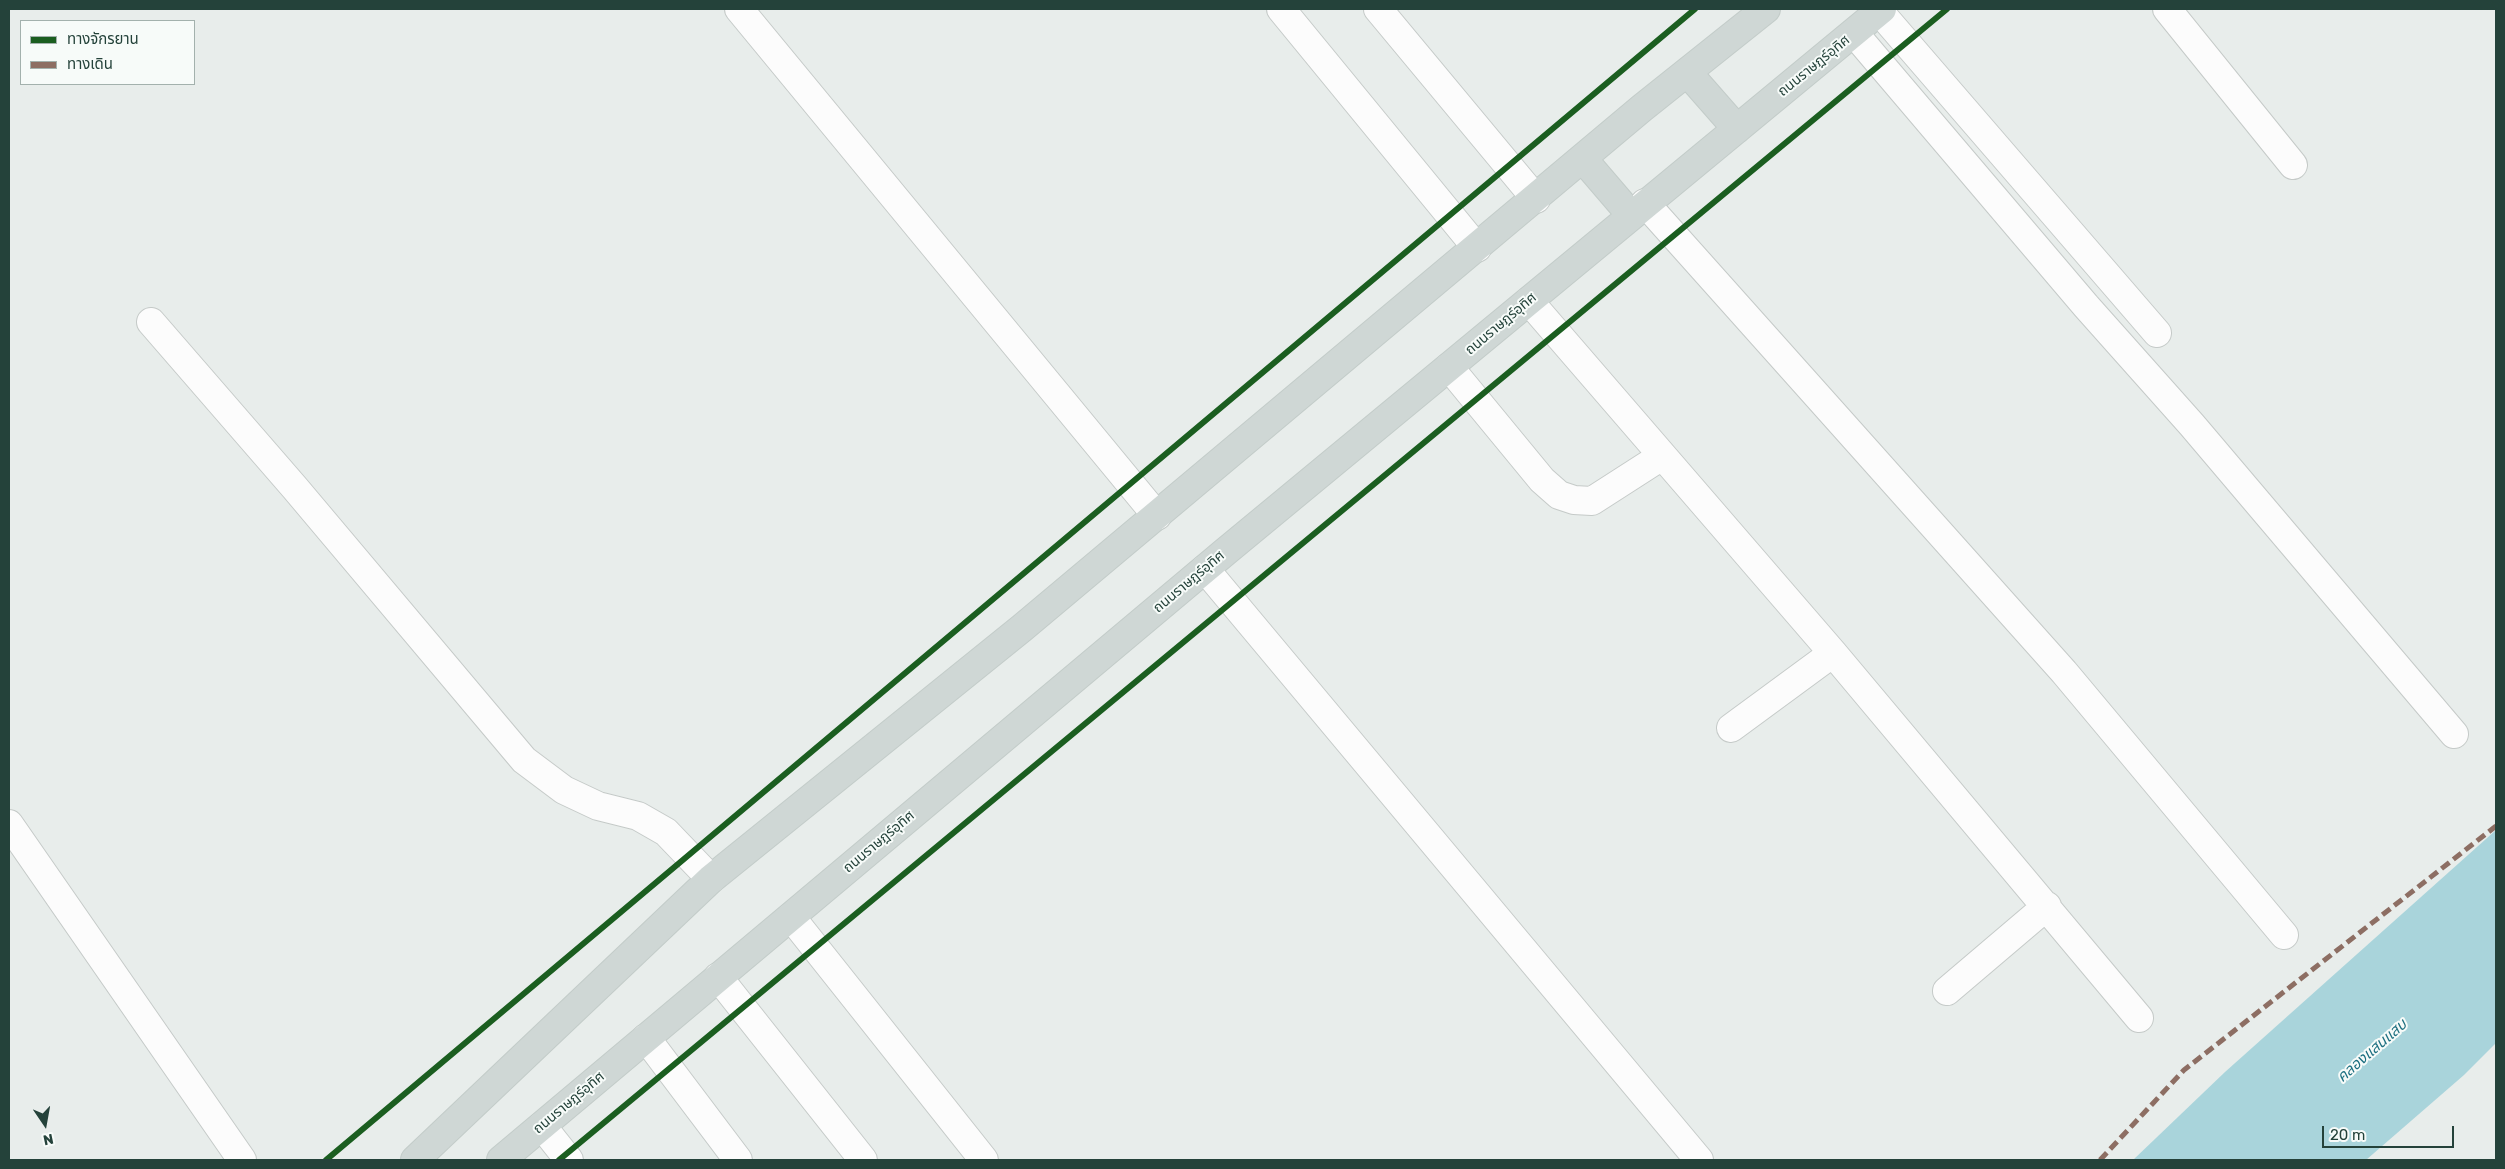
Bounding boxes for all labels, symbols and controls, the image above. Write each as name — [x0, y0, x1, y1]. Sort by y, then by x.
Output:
legend — [20, 20, 195, 85]
text: ทางจักรยาน — [67, 30, 139, 48]
street label: ถนนราษฎร์อุทิศ — [1775, 32, 1853, 100]
text: ทางเดิน — [67, 55, 113, 73]
street label: ถนนราษฎร์อุทิศ — [1462, 289, 1540, 359]
street label: ถนนราษฎร์อุทิศ — [1150, 547, 1228, 617]
street label: ถนนราษฎร์อุทิศ — [840, 807, 918, 877]
water label: คลองแสนแสบ — [2333, 1016, 2411, 1086]
street label: ถนนราษฎร์อุทิศ — [530, 1068, 608, 1138]
north arrow — [20, 1099, 70, 1149]
scale bar — [2325, 1116, 2458, 1148]
text: 20 m — [2330, 1126, 2365, 1144]
text: N — [42, 1130, 55, 1149]

